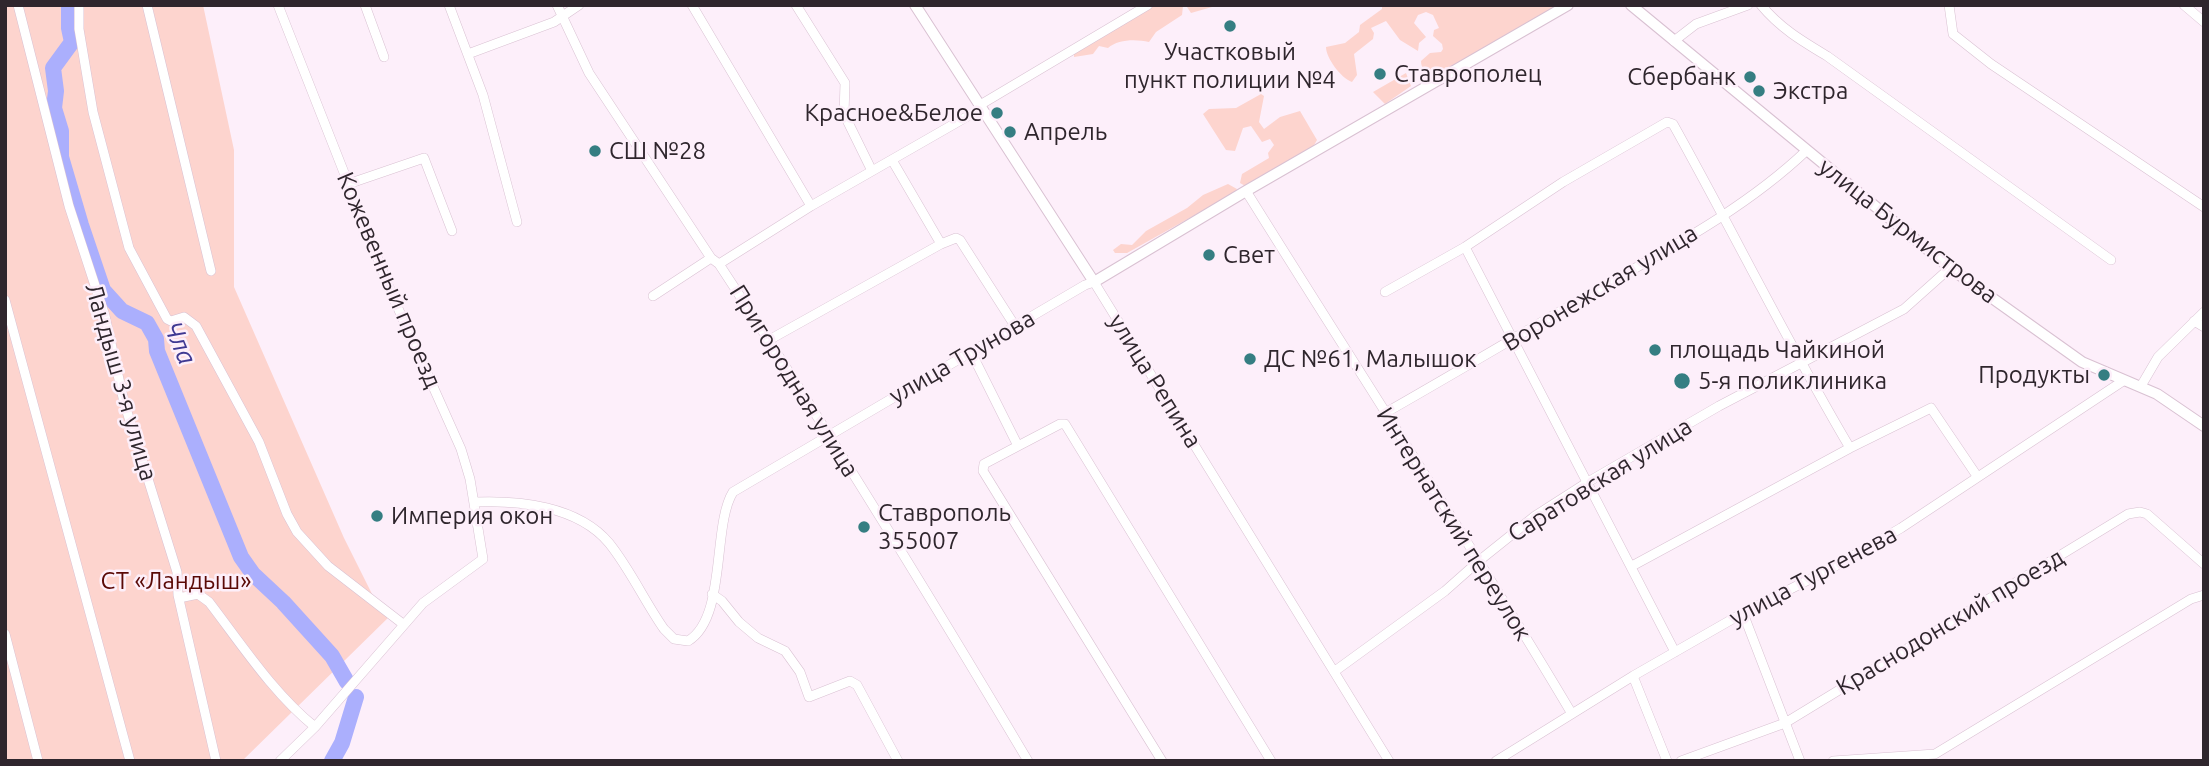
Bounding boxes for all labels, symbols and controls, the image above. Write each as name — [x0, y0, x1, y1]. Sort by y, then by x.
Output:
marker: Участковый пункт полиции №4 — [1222, 18, 1238, 34]
place label: Участковый пункт полиции №4 — [1124, 38, 1336, 94]
place label: Ставрополец — [1394, 60, 1542, 88]
place label: Сбербанк — [1627, 63, 1736, 91]
marker: Ставрополец — [1372, 66, 1388, 82]
marker: Сбербанк — [1742, 69, 1758, 85]
place label: Экстра — [1773, 77, 1848, 105]
marker: Экстра — [1751, 83, 1767, 99]
place label: Красное&Белое — [804, 99, 983, 127]
marker: Красное&Белое — [989, 105, 1005, 121]
place label: Апрель — [1024, 118, 1107, 146]
marker: Апрель — [1002, 124, 1018, 140]
place label: СШ №28 — [609, 137, 706, 165]
marker: СШ №28 — [587, 143, 603, 159]
street label: улица Бурмистрова — [1813, 152, 2003, 310]
street label: Кожевенный проезд — [331, 168, 447, 392]
street label: Воронежская улица — [1497, 218, 1703, 358]
place label: Свет — [1223, 241, 1275, 269]
marker: Свет — [1201, 247, 1217, 263]
street label: Ландыш 3-я улица — [79, 280, 163, 484]
street label: Пригородная улица — [723, 280, 865, 482]
street label: улица Трунова — [884, 304, 1040, 410]
street label: улица Репина — [1102, 309, 1208, 453]
water label: Чла — [157, 317, 203, 369]
place label: площадь Чайкиной — [1669, 336, 1885, 364]
marker: площадь Чайкиной — [1647, 342, 1663, 358]
place label: ДС №61, Малышок — [1264, 345, 1477, 373]
marker: ДС №61, Малышок — [1242, 351, 1258, 367]
place label: Продукты — [1978, 361, 2090, 389]
place label: 5-я поликлиника — [1698, 367, 1887, 395]
marker: Продукты — [2096, 367, 2112, 383]
marker: 5-я поликлиника — [1672, 371, 1692, 391]
street label: Интернатский переулок — [1370, 402, 1538, 646]
street label: Саратовская улица — [1503, 412, 1697, 548]
place label: Ставрополь 355007 — [878, 499, 1011, 555]
place label: Империя окон — [391, 502, 553, 530]
marker: Империя окон — [369, 508, 385, 524]
marker: Ставрополь 355007 — [856, 519, 872, 535]
street label: улица Тургенева — [1724, 520, 1902, 632]
street label: Краснодонский проезд — [1831, 543, 2069, 701]
park label: СТ «Ландыш» — [101, 567, 251, 595]

